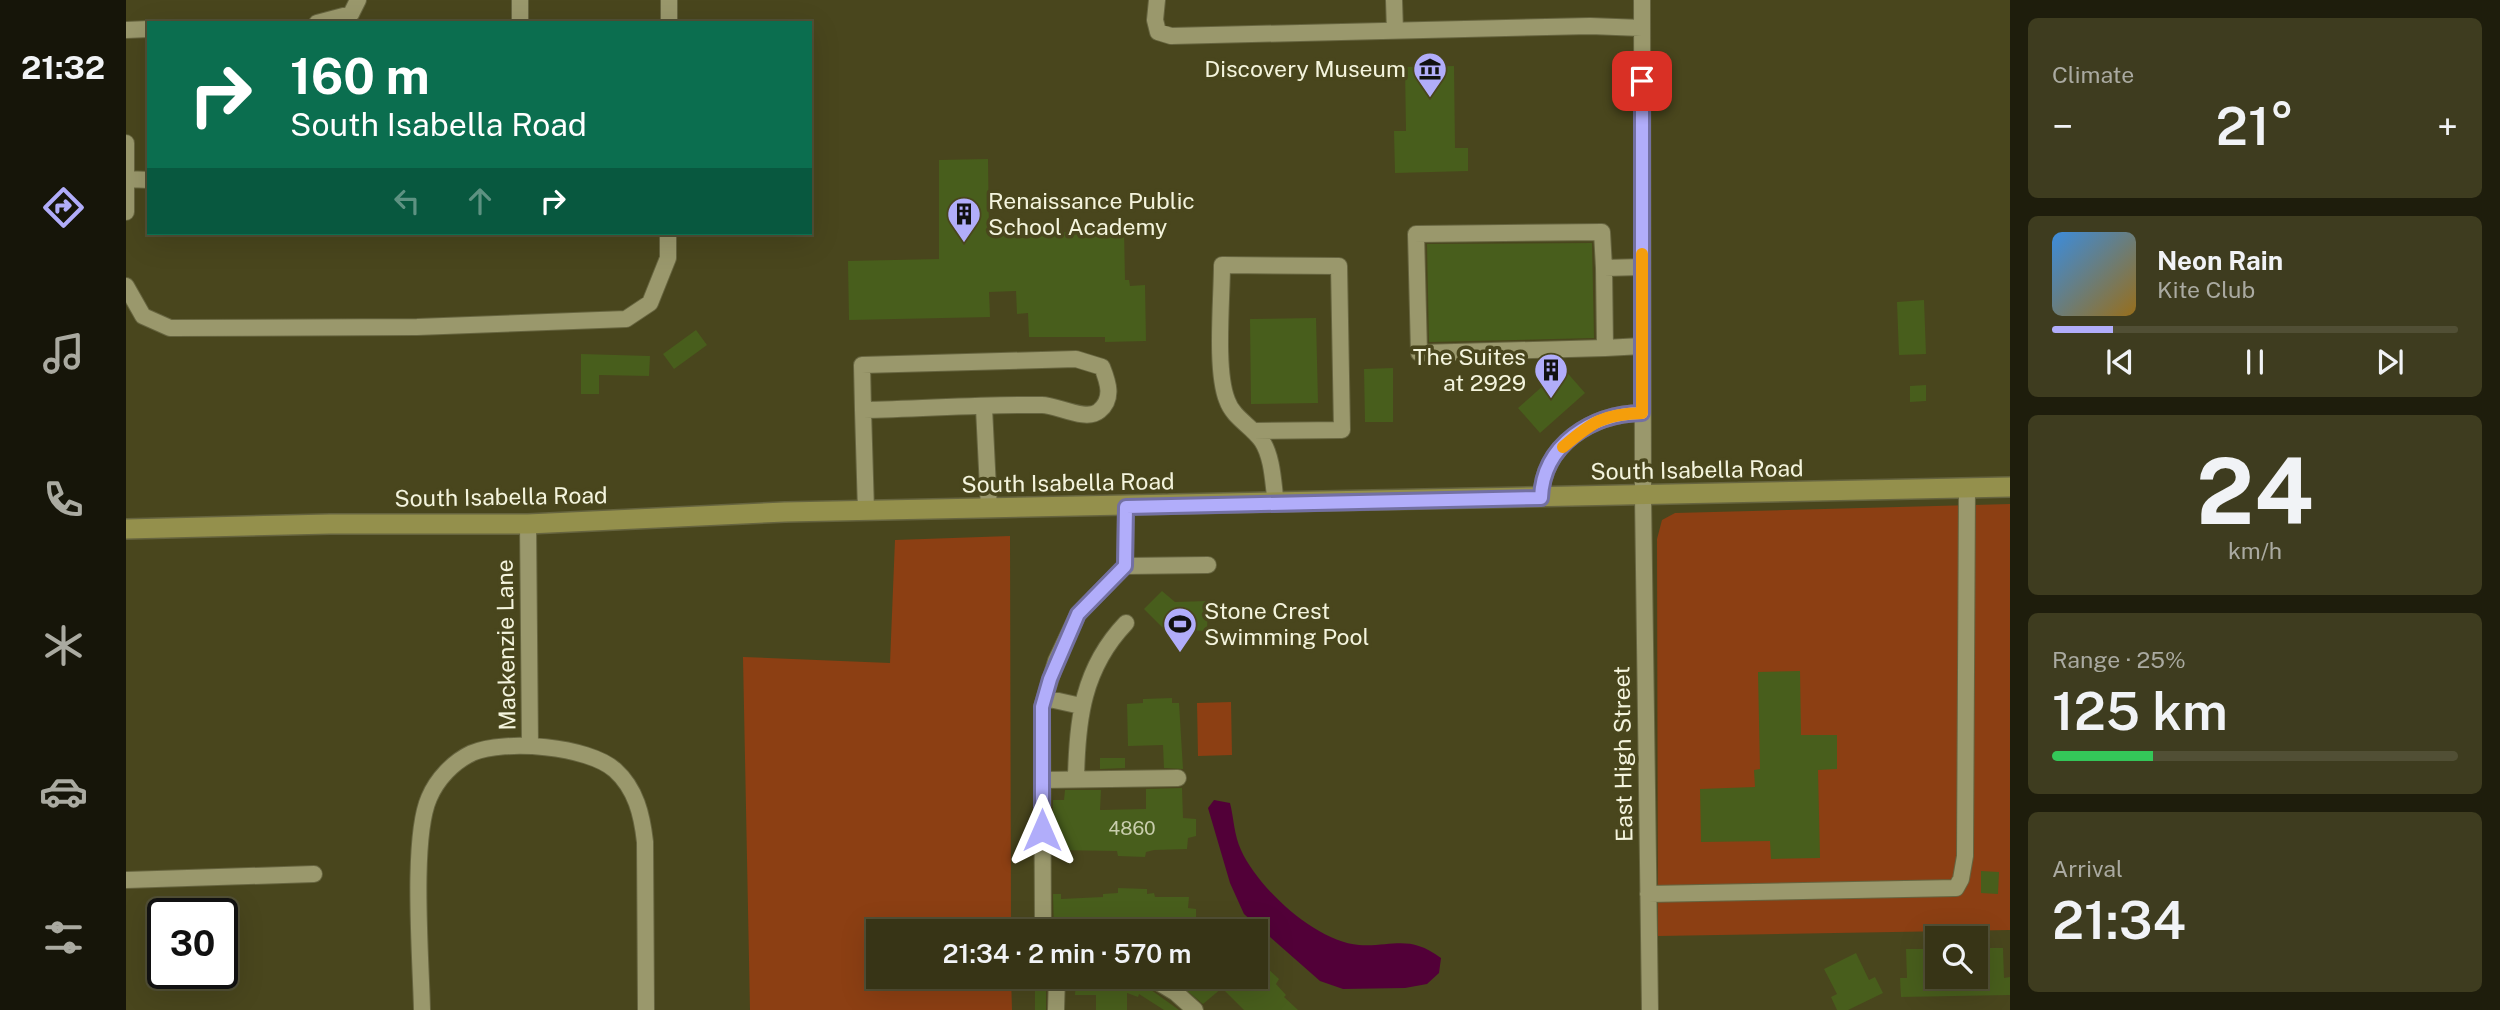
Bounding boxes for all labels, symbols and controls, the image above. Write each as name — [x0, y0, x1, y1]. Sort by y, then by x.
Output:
text: 160 m — [290, 47, 430, 105]
text: 21:32 — [21, 49, 105, 86]
icon: right — [175, 49, 266, 140]
museum icon: Discovery Museum — [1411, 50, 1449, 99]
pin — [1612, 51, 1672, 111]
place label: Discovery Museum — [1204, 55, 1406, 82]
text: Climate — [2052, 61, 2134, 88]
icon: arrive — [1623, 62, 1661, 100]
text: 21° — [2216, 96, 2294, 157]
text: − — [2052, 104, 2073, 149]
text: + — [2437, 104, 2458, 149]
text: South Isabella Road — [290, 106, 587, 143]
icon: left — [388, 182, 426, 220]
icon: ahead — [461, 182, 499, 220]
icon: right — [534, 182, 572, 220]
icon: directions — [39, 183, 88, 232]
place label: Renaissance Public School Academy — [988, 187, 1195, 240]
building icon: Renaissance Public School Academy — [945, 195, 983, 244]
text: Neon Rain — [2157, 245, 2283, 276]
text: Kite Club — [2157, 276, 2255, 303]
icon: music — [39, 329, 88, 378]
place label: The Suites at 2929 — [1413, 343, 1526, 396]
icon: previous — [2101, 343, 2139, 381]
icon: pause — [2236, 343, 2274, 381]
icon: next — [2371, 343, 2409, 381]
building icon: The Suites at 2929 — [1532, 351, 1570, 400]
text: 24 — [2196, 438, 2314, 544]
street label: South Isabella Road — [1590, 454, 1804, 485]
street label: South Isabella Road — [961, 467, 1175, 498]
icon: phone — [39, 475, 88, 524]
street label: South Isabella Road — [394, 481, 608, 512]
text: km/h — [2228, 537, 2282, 564]
street label: Mackenzie Lane — [491, 559, 520, 731]
place label: Stone Crest Swimming Pool — [1204, 597, 1370, 650]
sports icon: Stone Crest Swimming Pool — [1161, 605, 1199, 654]
icon: climate — [39, 621, 88, 670]
text: Range · 25% — [2052, 646, 2186, 673]
street label: East High Street — [1607, 666, 1638, 842]
text: 125 km — [2052, 681, 2228, 742]
icon: car — [39, 767, 88, 816]
position arrow — [1005, 793, 1079, 867]
house number: 4860 — [1108, 817, 1156, 839]
text: Arrival — [2052, 855, 2123, 882]
text: 21:34 — [2052, 890, 2186, 951]
speed limit sign: 30 — [147, 898, 238, 989]
icon: filters — [39, 913, 88, 962]
map controls — [1925, 926, 1988, 989]
button: search — [1925, 926, 1988, 989]
text: 21:34 · 2 min · 570 m — [943, 938, 1191, 969]

